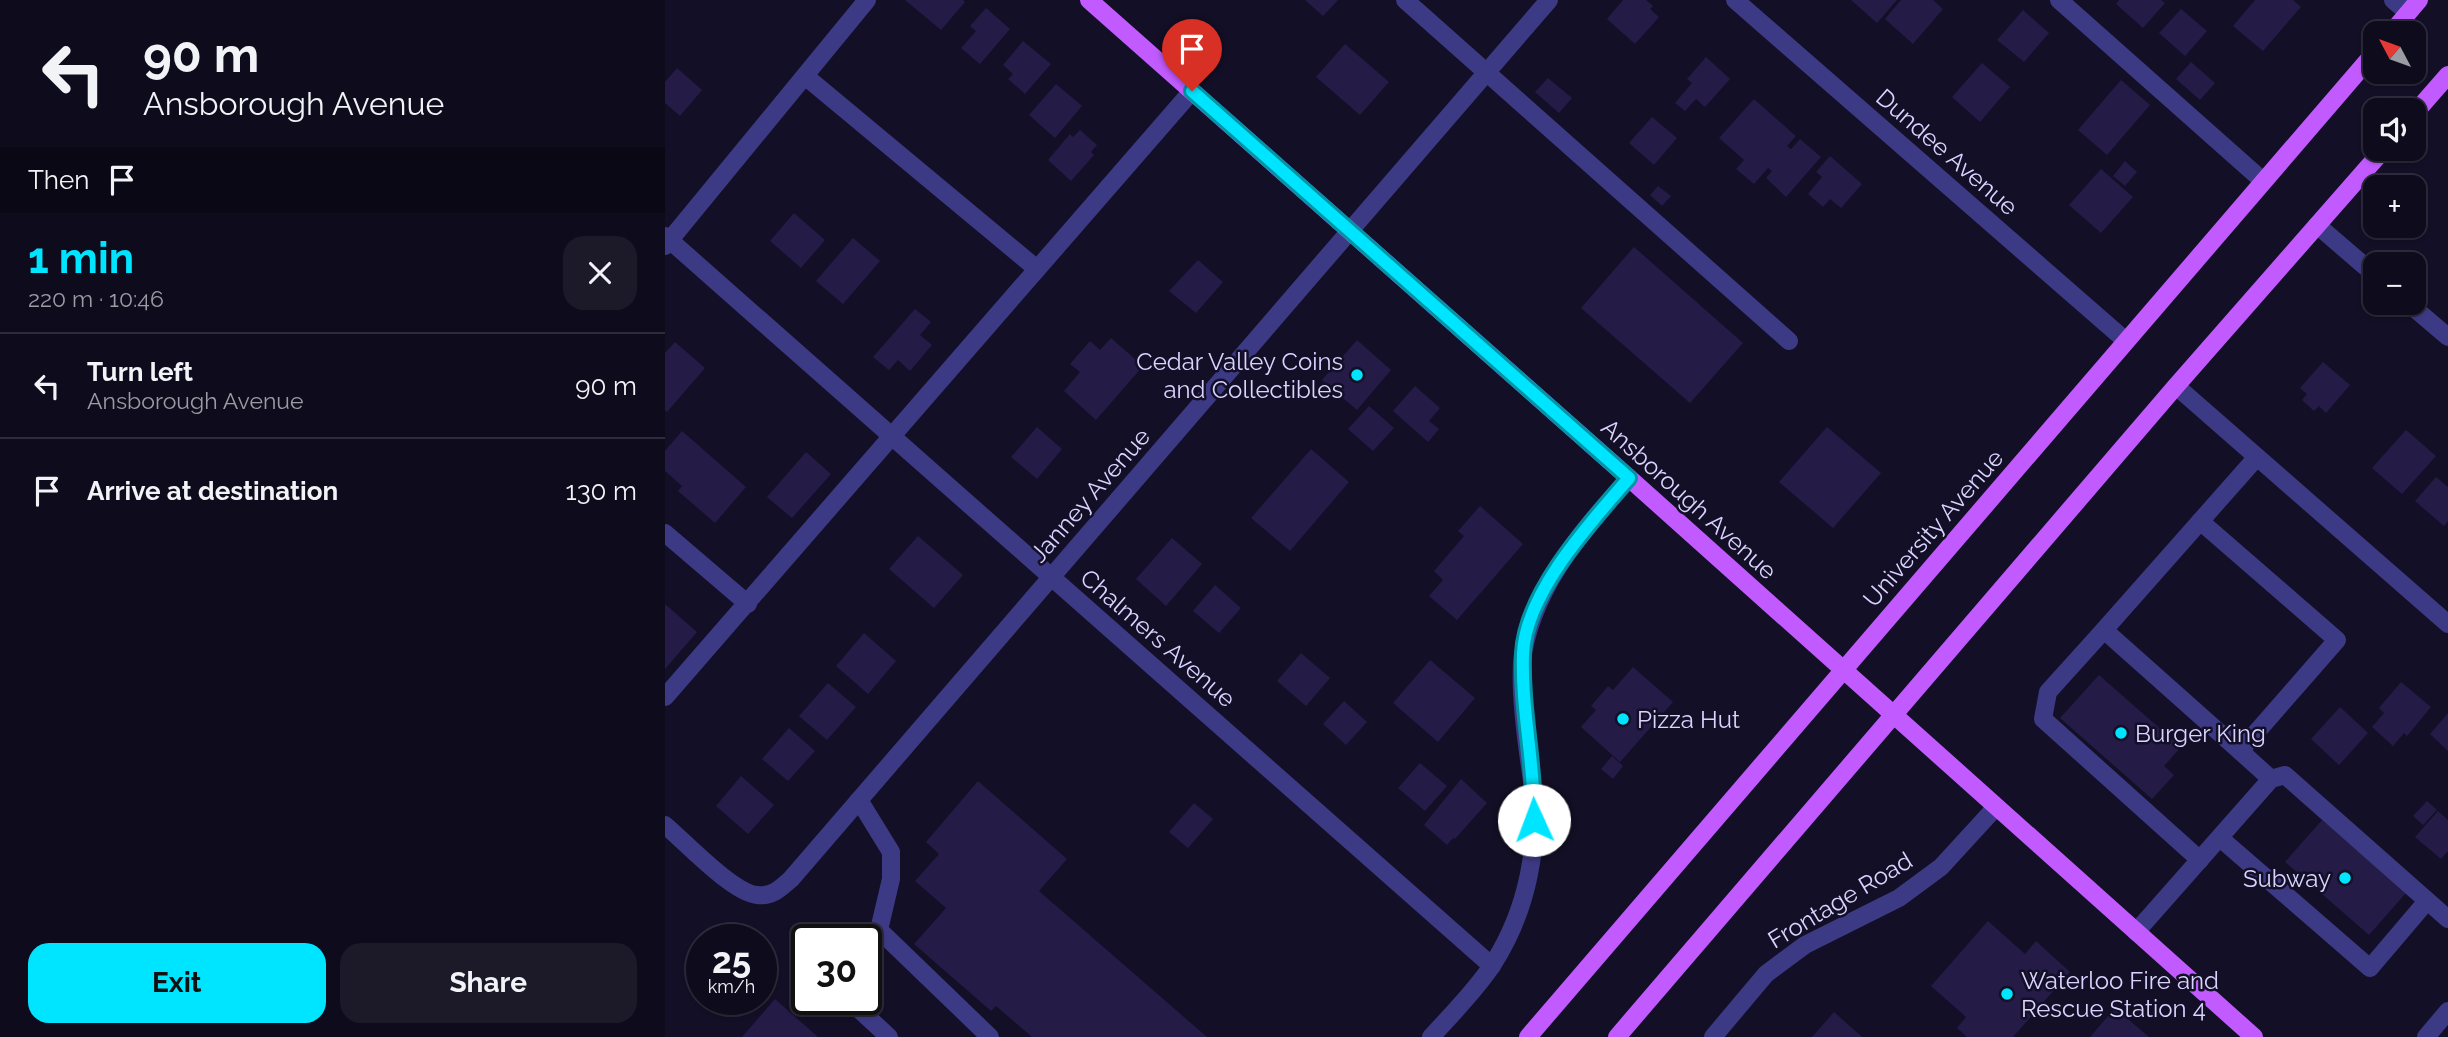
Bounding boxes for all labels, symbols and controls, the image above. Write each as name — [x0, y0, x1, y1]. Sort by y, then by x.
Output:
pin — [1162, 19, 1222, 91]
north arrow — [2363, 21, 2425, 84]
map controls — [2363, 21, 2426, 315]
text: 90 m — [143, 26, 259, 83]
icon: left — [28, 28, 119, 119]
icon: arrive — [1173, 30, 1211, 68]
street label: Dundee Avenue — [1870, 83, 2024, 221]
text: Ansborough Avenue — [143, 85, 444, 122]
button: sound — [2363, 98, 2426, 161]
icon: arrive — [103, 161, 141, 199]
text: Then — [28, 165, 89, 195]
button: + — [2363, 175, 2426, 238]
text: 1 min — [28, 234, 134, 283]
button: close — [563, 236, 637, 310]
button: − — [2363, 252, 2426, 315]
text: 220 m · 10:46 — [28, 285, 164, 312]
place label: Cedar Valley Coins and Collectibles — [1136, 347, 1343, 404]
text: Turn left — [87, 357, 193, 387]
icon: left — [28, 367, 66, 405]
marker: Cedar Valley Coins and Collectibles — [1349, 367, 1365, 383]
text: 90 m — [575, 371, 637, 401]
text: Ansborough Avenue — [87, 387, 303, 414]
street label: Ansborough Avenue — [1595, 413, 1783, 585]
street label: Janney Avenue — [1024, 422, 1156, 568]
street label: University Avenue — [1857, 443, 2009, 613]
icon: arrive — [28, 472, 66, 510]
text: Arrive at destination — [87, 476, 338, 506]
text: 130 m — [566, 476, 637, 506]
street label: Chalmers Avenue — [1075, 563, 1241, 713]
place label: Pizza Hut — [1637, 705, 1740, 734]
marker: Pizza Hut — [1615, 711, 1631, 727]
place label: Burger King — [2135, 719, 2266, 748]
marker: Burger King — [2113, 725, 2129, 741]
position arrow — [1497, 783, 1571, 857]
street label: Frontage Road — [1763, 846, 1917, 954]
place label: Subway — [2243, 864, 2331, 893]
marker: Subway — [2337, 870, 2353, 886]
speed limit sign: 30 — [791, 924, 882, 1015]
text: 25 — [712, 940, 751, 981]
button: Exit — [28, 943, 326, 1023]
button: Share — [340, 943, 637, 1023]
place label: Waterloo Fire and Rescue Station 4 — [2021, 966, 2219, 1023]
text: km/h — [708, 976, 755, 997]
marker: Waterloo Fire and Rescue Station 4 — [1999, 986, 2015, 1002]

